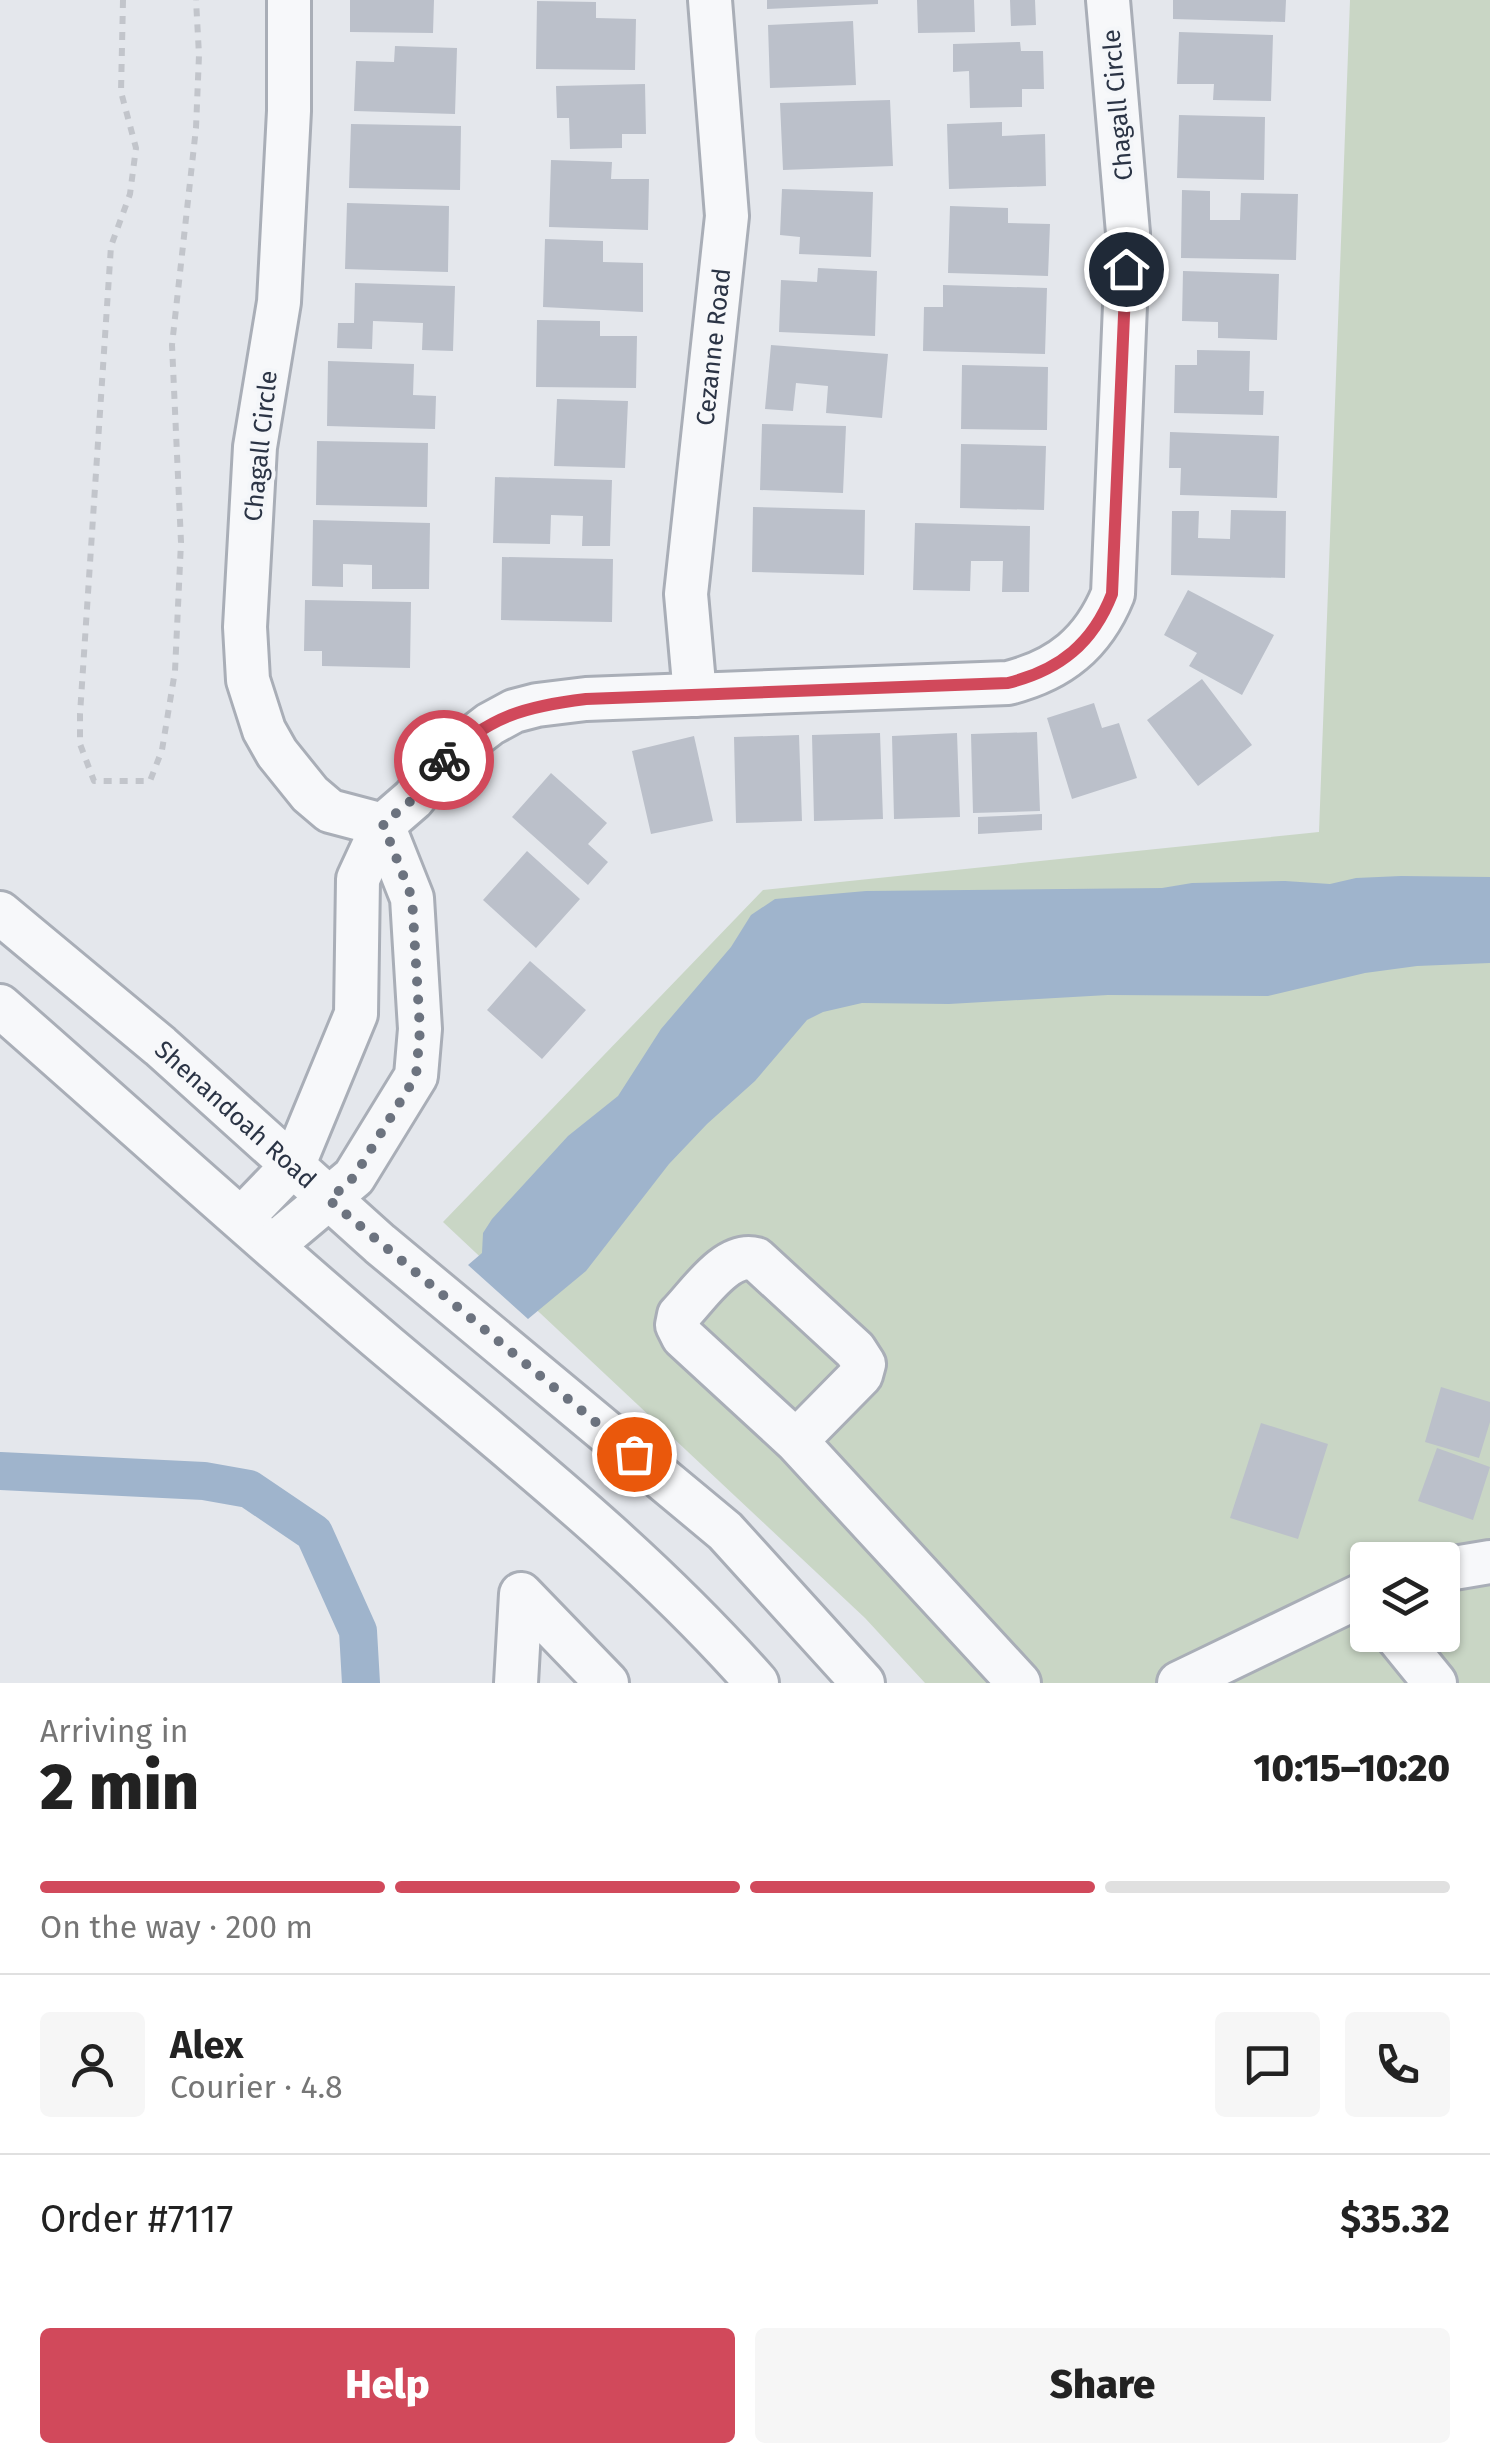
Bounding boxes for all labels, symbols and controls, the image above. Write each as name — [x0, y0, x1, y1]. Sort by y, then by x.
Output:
street label: Chagall Circle — [1096, 28, 1140, 182]
pin — [1084, 227, 1169, 312]
icon: home — [1099, 242, 1154, 297]
street label: Cezanne Road — [690, 267, 737, 427]
street label: Chagall Circle — [238, 369, 284, 523]
courier — [394, 710, 494, 810]
icon: bike — [417, 733, 472, 788]
street label: Shenandoah Road — [148, 1035, 322, 1195]
pin — [592, 1412, 677, 1497]
icon: bag — [607, 1427, 662, 1482]
map controls — [1350, 1542, 1460, 1652]
button: layers — [1350, 1542, 1460, 1652]
text: Arriving in — [40, 1712, 188, 1750]
text: 10:15–10:20 — [1254, 1745, 1450, 1791]
text: 2 min — [40, 1748, 199, 1826]
text: On the way · 200 m — [40, 1908, 313, 1946]
button: person — [40, 2012, 145, 2117]
button: chat — [1215, 2012, 1320, 2117]
button: phone — [1345, 2012, 1450, 2117]
text: Alex — [170, 2022, 243, 2068]
text: Courier · 4.8 — [170, 2068, 343, 2106]
text: Order #7117 — [40, 2196, 233, 2242]
text: $35.32 — [1340, 2196, 1450, 2242]
button: Help — [40, 2328, 735, 2443]
button: Share — [755, 2328, 1450, 2443]

